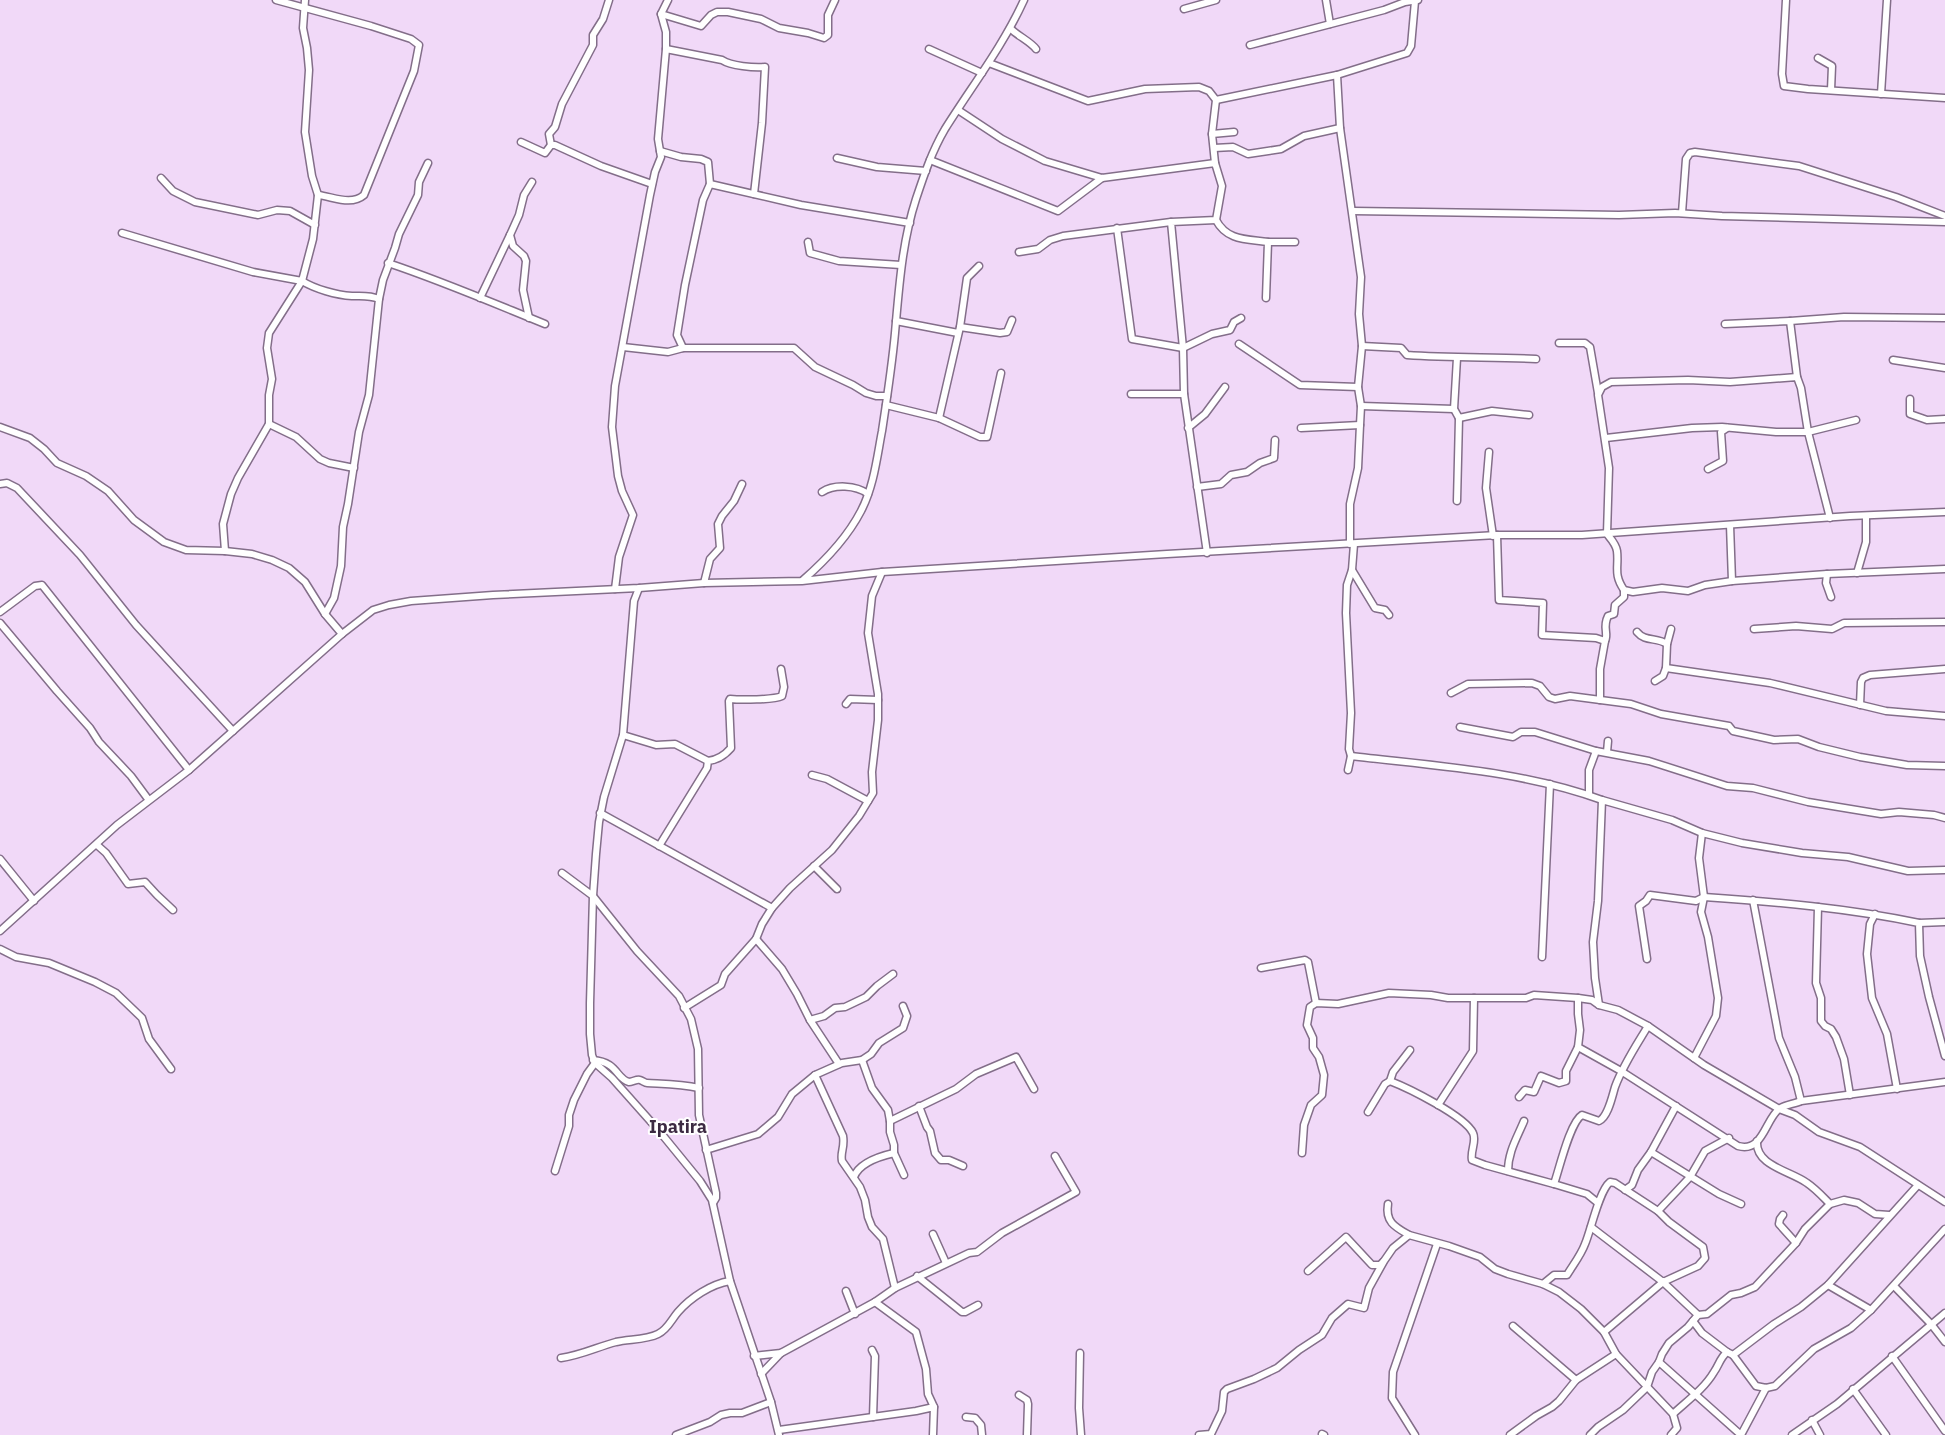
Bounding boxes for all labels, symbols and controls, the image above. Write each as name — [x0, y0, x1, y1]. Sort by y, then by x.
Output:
district label: Ipatira — [649, 1115, 707, 1138]

